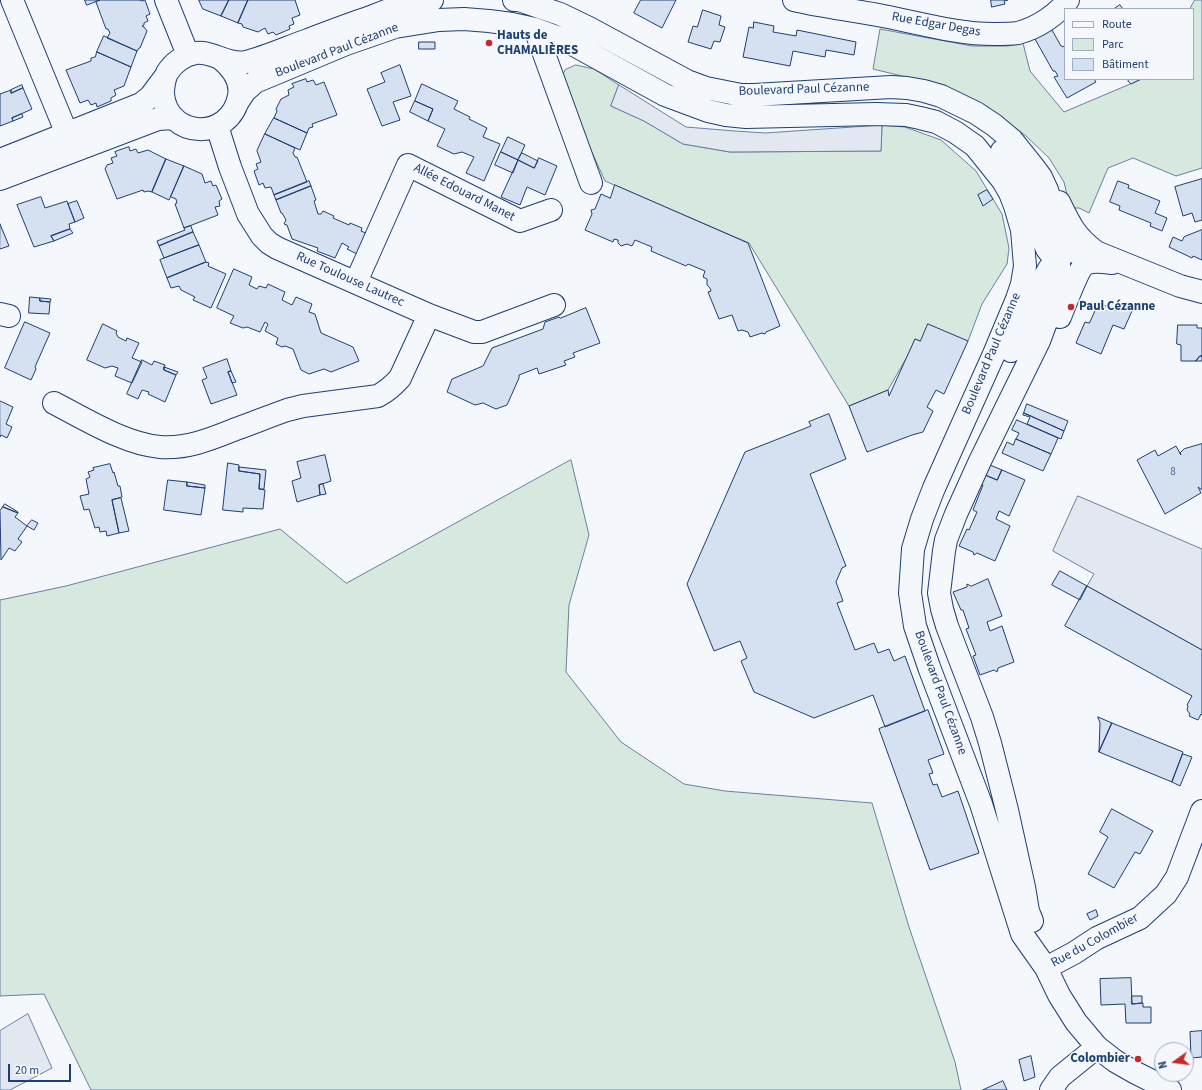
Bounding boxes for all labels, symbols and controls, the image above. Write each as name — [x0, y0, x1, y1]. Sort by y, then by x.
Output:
legend — [1064, 8, 1194, 80]
street label: Rue Edgar Degas — [890, 9, 982, 41]
text: Route — [1102, 16, 1132, 33]
street label: Boulevard Paul Cézanne — [273, 20, 401, 82]
place label: Hauts de CHAMALIÈRES — [497, 28, 578, 59]
text: Parc — [1102, 36, 1124, 53]
marker: Hauts de CHAMALIÈRES — [484, 38, 494, 48]
text: Bâtiment — [1102, 56, 1148, 73]
street label: Boulevard Paul Cézanne — [738, 80, 870, 100]
street label: Allée Edouard Manet — [411, 161, 517, 225]
street label: Rue Toulouse Lautrec — [293, 249, 407, 311]
street label: Boulevard Paul Cézanne — [959, 291, 1025, 417]
place label: Paul Cézanne — [1079, 299, 1155, 315]
marker: Paul Cézanne — [1066, 302, 1076, 312]
house number: 8 — [1170, 466, 1176, 480]
street label: Boulevard Paul Cézanne — [910, 629, 970, 757]
street label: Rue du Colombier — [1049, 911, 1141, 971]
north arrow — [1154, 1042, 1194, 1082]
place label: Colombier — [1070, 1051, 1130, 1067]
marker: Colombier — [1133, 1054, 1143, 1064]
scale bar — [10, 1056, 73, 1082]
text: N — [1155, 1059, 1171, 1070]
text: 20 m — [15, 1062, 39, 1079]

